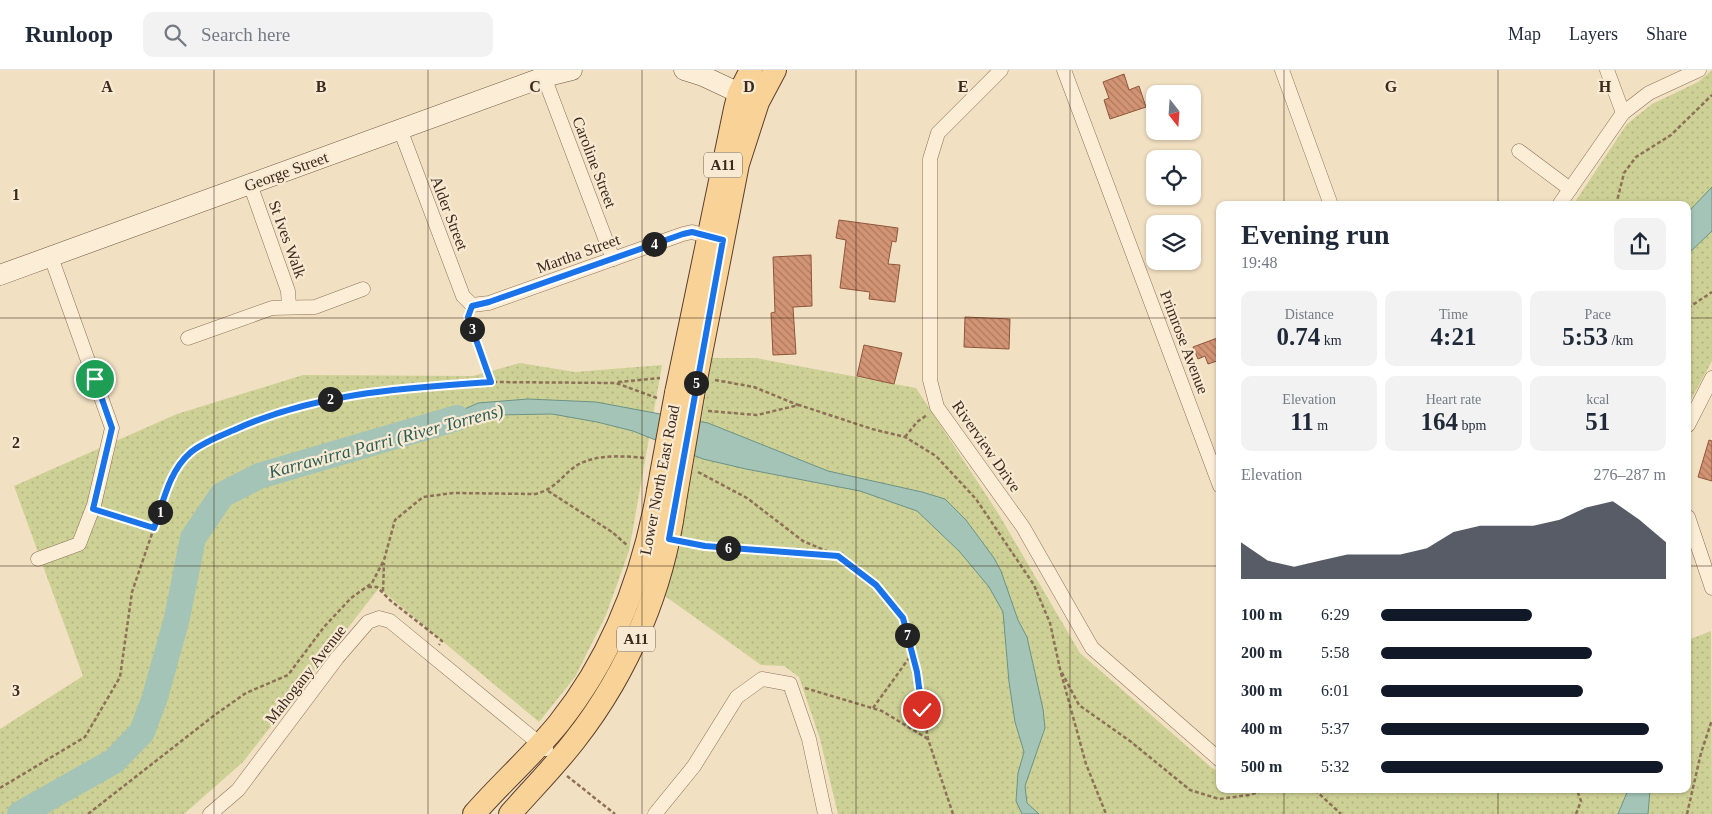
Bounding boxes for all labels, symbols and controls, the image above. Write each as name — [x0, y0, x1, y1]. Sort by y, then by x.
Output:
search box — [143, 12, 493, 57]
text: Runloop — [25, 21, 113, 47]
icon: search — [161, 21, 189, 49]
text: Search here — [201, 24, 290, 45]
text: Map — [1508, 24, 1541, 44]
text: Layers — [1569, 24, 1618, 44]
text: Share — [1646, 24, 1687, 44]
text: A — [101, 78, 113, 95]
text: B — [316, 78, 327, 95]
text: C — [529, 78, 541, 95]
text: D — [743, 78, 755, 95]
text: E — [958, 78, 968, 95]
text: G — [1385, 78, 1398, 95]
text: H — [1599, 78, 1612, 95]
north arrow — [1146, 85, 1201, 140]
map controls — [1146, 85, 1201, 270]
street label: Caroline Street — [569, 114, 620, 211]
street label: George Street — [242, 148, 331, 195]
button: locate — [1146, 150, 1201, 205]
road number: A11 — [704, 152, 742, 178]
street label: Alder Street — [428, 174, 472, 253]
text: 1 — [12, 186, 20, 203]
street label: St Ives Walk — [266, 198, 309, 280]
button: layers — [1146, 215, 1201, 270]
button: share — [1614, 218, 1666, 270]
text: Evening run — [1241, 219, 1390, 250]
street label: Martha Street — [534, 230, 623, 276]
pin: 4 — [642, 232, 666, 256]
text: 4 — [651, 237, 658, 252]
text: 19:48 — [1241, 254, 1277, 271]
street label: Primrose Avenue — [1157, 288, 1212, 396]
text: Distance — [1285, 307, 1334, 322]
text: Time — [1439, 307, 1468, 322]
text: Pace — [1585, 307, 1611, 322]
pin: 3 — [460, 316, 484, 342]
text: 3 — [469, 322, 476, 337]
text: 0.74 — [1277, 323, 1320, 350]
text: 4:21 — [1431, 323, 1476, 350]
text: 5:53 — [1562, 323, 1608, 350]
text: km — [1320, 333, 1342, 348]
text: /km — [1608, 333, 1633, 348]
pin — [74, 358, 116, 400]
icon: arrive — [81, 365, 109, 393]
pin: 5 — [684, 370, 708, 396]
text: 5 — [693, 376, 700, 391]
pin: 2 — [318, 386, 342, 412]
text: 2 — [327, 392, 334, 407]
text: Elevation — [1282, 392, 1336, 407]
text: Heart rate — [1426, 392, 1481, 407]
text: kcal — [1586, 392, 1609, 407]
street label: Riverview Drive — [949, 398, 1024, 495]
water label: Karrawirra Parri (River Torrens) — [265, 400, 506, 483]
street label: Lower North East Road — [637, 404, 682, 557]
text: 11 — [1290, 408, 1314, 435]
text: 164 — [1421, 408, 1458, 435]
text: 51 — [1585, 408, 1610, 435]
text: m — [1314, 418, 1328, 433]
text: bpm — [1458, 418, 1486, 433]
text: 2 — [12, 434, 20, 451]
text: Elevation — [1241, 466, 1302, 483]
text: 276–287 m — [1594, 466, 1666, 483]
pin: 1 — [148, 500, 172, 524]
text: 1 — [157, 505, 164, 520]
pin: 6 — [716, 536, 740, 560]
text: 6 — [725, 541, 732, 556]
text: 100 m — [1241, 606, 1282, 623]
text: 6:29 — [1321, 606, 1349, 623]
street label: Mahogany Avenue — [262, 622, 350, 727]
pin: 7 — [894, 622, 920, 648]
road number: A11 — [617, 626, 655, 652]
text: 7 — [904, 628, 911, 643]
text: 200 m — [1241, 644, 1282, 661]
text: 5:58 — [1321, 644, 1349, 661]
text: 3 — [12, 682, 20, 699]
text: 300 m — [1241, 682, 1282, 699]
text: 6:01 — [1321, 682, 1349, 699]
pin — [901, 689, 943, 731]
icon: check — [908, 696, 936, 724]
text: 400 m — [1241, 720, 1282, 737]
text: 5:37 — [1321, 720, 1349, 737]
text: 500 m — [1241, 758, 1282, 775]
text: 5:32 — [1321, 758, 1349, 775]

